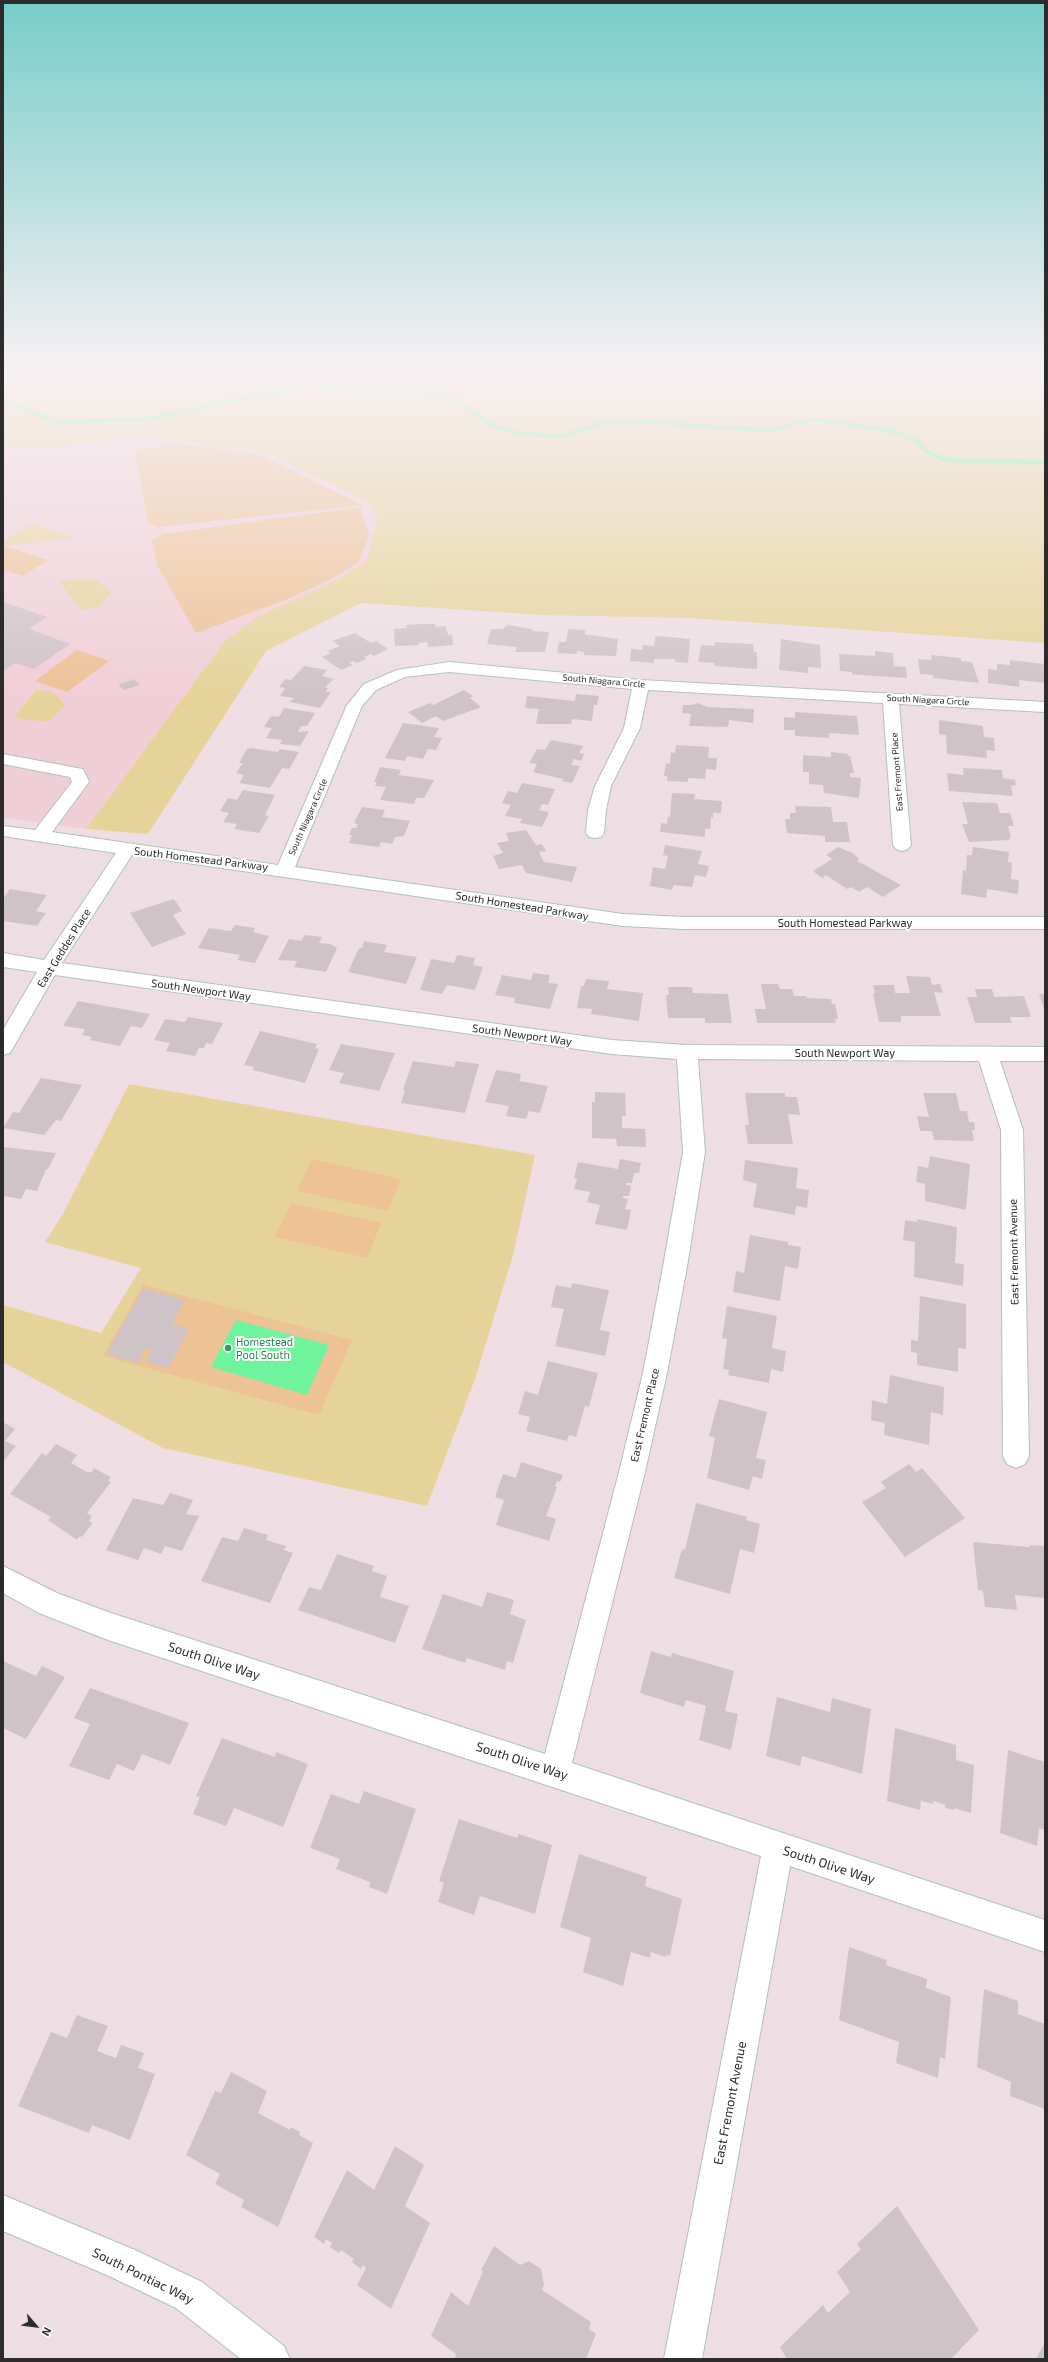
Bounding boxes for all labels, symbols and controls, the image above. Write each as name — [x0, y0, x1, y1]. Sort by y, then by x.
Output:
street label: South Niagara Circle — [562, 672, 646, 690]
street label: South Niagara Circle — [886, 692, 970, 708]
street label: East Fremont Place — [889, 732, 905, 812]
street label: South Niagara Circle — [286, 777, 330, 857]
street label: South Homestead Parkway — [133, 844, 269, 874]
street label: South Homestead Parkway — [454, 889, 590, 923]
street label: East Geddes Place — [34, 906, 94, 990]
street label: South Homestead Parkway — [778, 916, 912, 930]
street label: South Newport Way — [150, 976, 252, 1004]
street label: South Newport Way — [471, 1021, 573, 1049]
street label: South Newport Way — [795, 1046, 895, 1060]
street label: East Fremont Avenue — [1006, 1199, 1022, 1305]
place label: Homestead Pool South — [236, 1335, 293, 1361]
marker: Homestead Pool South — [223, 1343, 233, 1353]
street label: East Fremont Place — [628, 1367, 662, 1463]
street label: South Olive Way — [166, 1639, 262, 1683]
street label: South Olive Way — [474, 1739, 570, 1783]
street label: South Olive Way — [781, 1843, 877, 1887]
street label: East Fremont Avenue — [710, 2040, 750, 2166]
street label: South Pontiac Way — [90, 2245, 196, 2307]
north arrow — [16, 2306, 56, 2346]
text: N — [39, 2325, 55, 2338]

